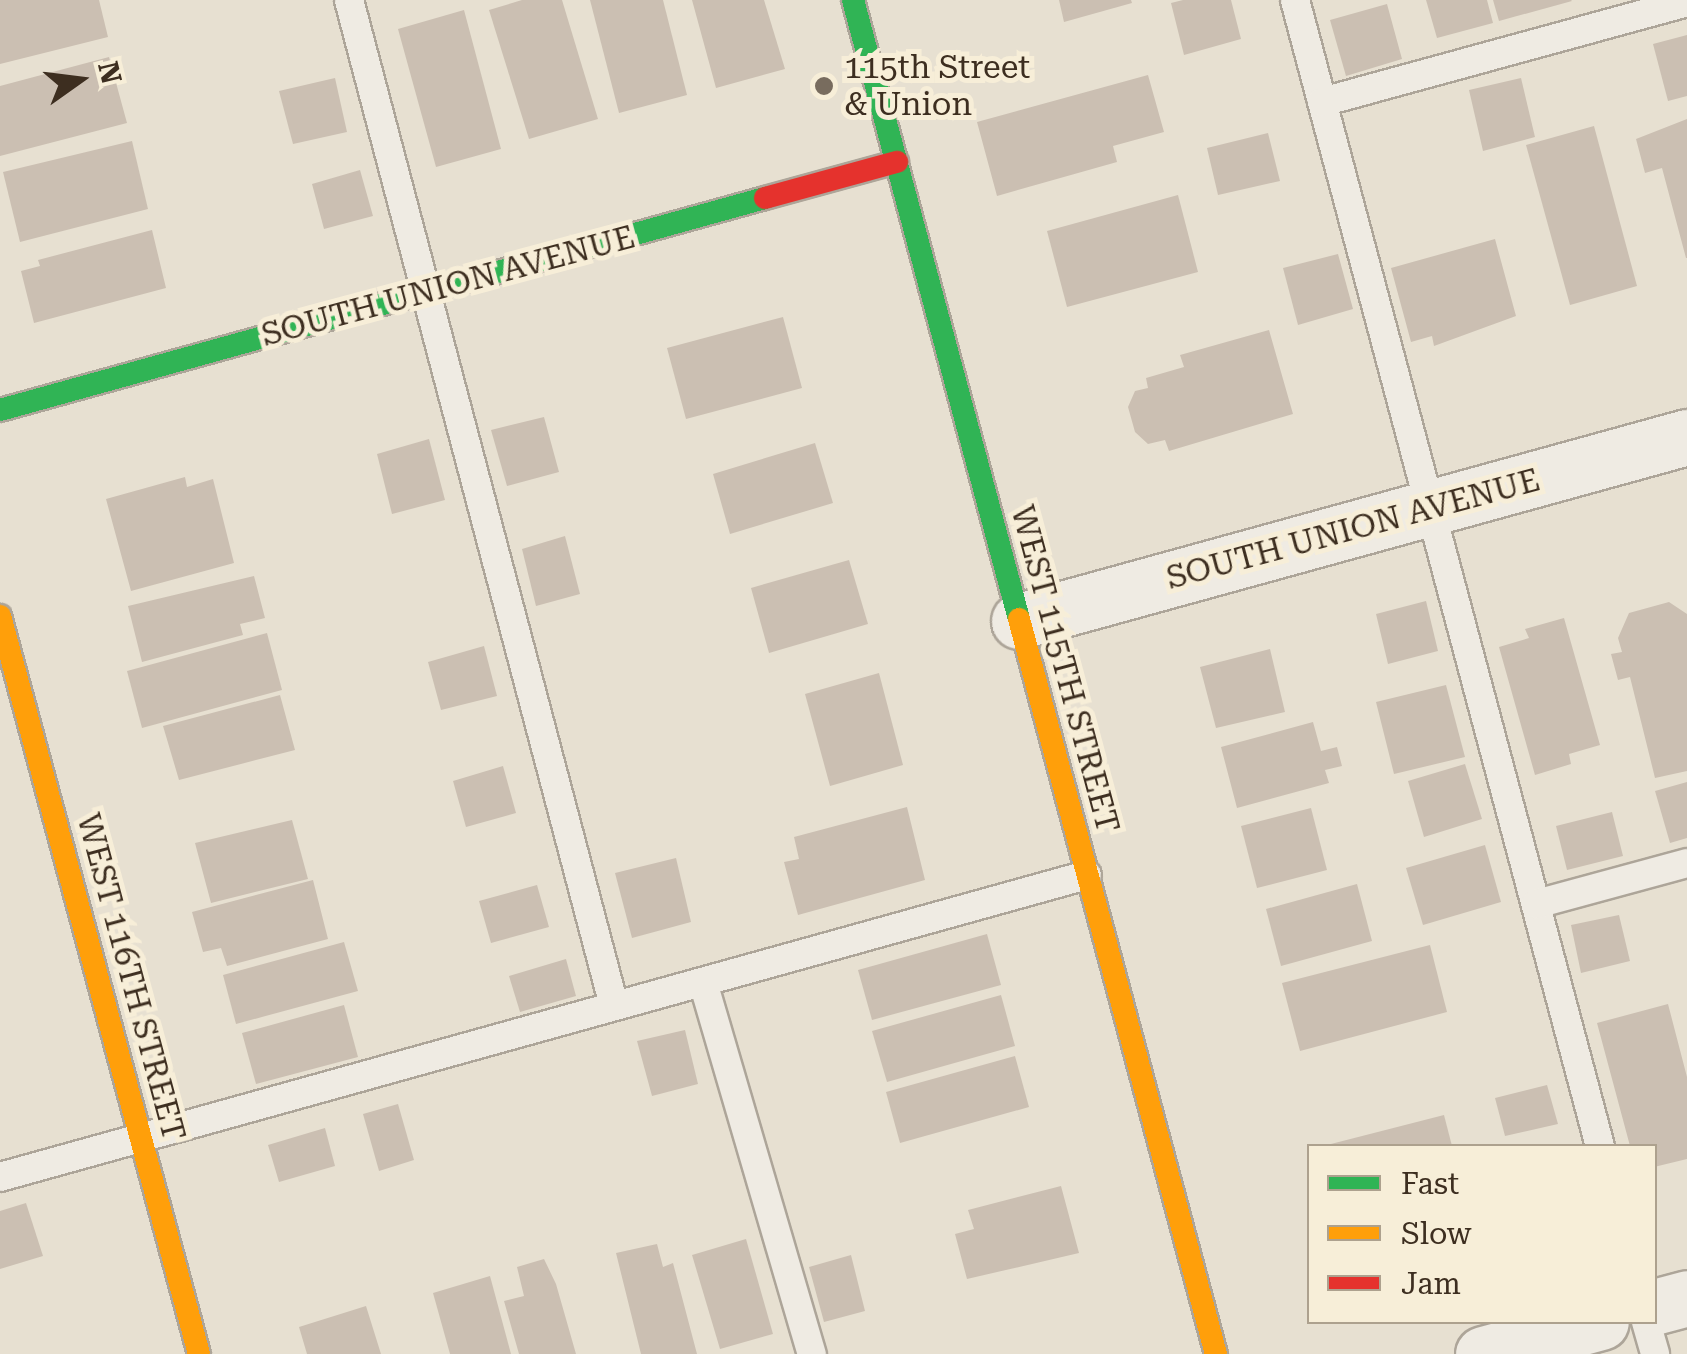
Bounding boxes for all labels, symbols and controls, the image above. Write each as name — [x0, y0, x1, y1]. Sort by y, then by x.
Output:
north arrow — [30, 30, 130, 130]
place label: 115th Street & Union — [844, 49, 1030, 124]
text: N — [91, 58, 128, 87]
marker: 115th Street & Union — [813, 75, 835, 97]
street label: SOUTH UNION AVENUE — [257, 218, 639, 354]
street label: SOUTH UNION AVENUE — [1162, 461, 1544, 597]
street label: WEST 115TH STREET — [1003, 501, 1127, 837]
street label: WEST 116TH STREET — [69, 809, 193, 1145]
legend — [1307, 1144, 1657, 1324]
text: Fast — [1401, 1166, 1459, 1201]
text: Slow — [1401, 1216, 1472, 1251]
text: Jam — [1401, 1266, 1461, 1301]

